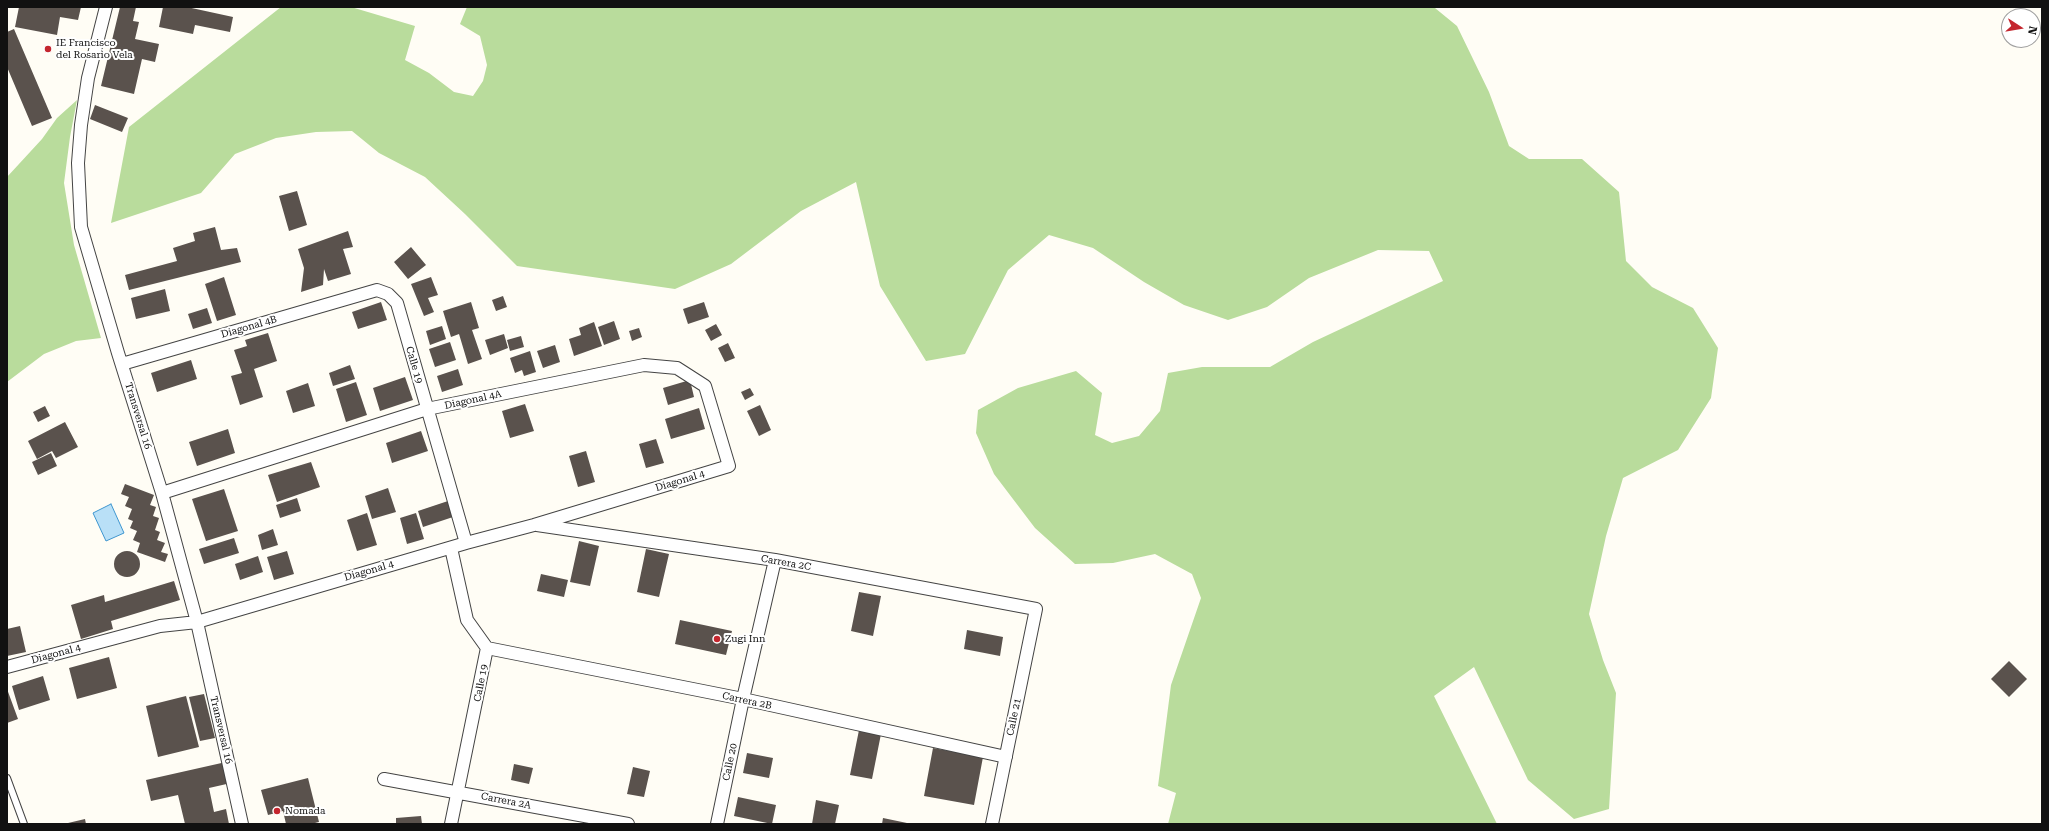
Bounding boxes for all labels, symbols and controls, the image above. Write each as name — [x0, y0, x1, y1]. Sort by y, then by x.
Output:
north arrow — [2001, 8, 2041, 48]
text: N — [2025, 25, 2039, 36]
place label: IE Francisco del Rosario Vela — [56, 37, 133, 60]
marker: IE Francisco del Rosario Vela — [43, 44, 53, 54]
street label: Diagonal 4B — [220, 313, 278, 341]
street label: Calle 19 — [403, 345, 425, 385]
street label: Transversal 16 — [122, 381, 154, 451]
street label: Diagonal 4A — [443, 388, 503, 412]
street label: Diagonal 4 — [654, 468, 706, 494]
street label: Carrera 2C — [760, 553, 812, 573]
street label: Diagonal 4 — [343, 558, 395, 584]
place label: Zugi Inn — [725, 633, 766, 645]
marker: Zugi Inn — [712, 634, 722, 644]
street label: Diagonal 4 — [30, 642, 82, 666]
street label: Calle 19 — [471, 663, 491, 703]
street label: Carrera 2B — [721, 690, 773, 712]
street label: Transversal 16 — [207, 695, 235, 765]
street label: Calle 21 — [1004, 697, 1024, 737]
street label: Calle 20 — [720, 742, 740, 782]
street label: Carrera 2A — [480, 790, 532, 812]
place label: Nomada — [285, 805, 325, 817]
marker: Nomada — [272, 806, 282, 816]

